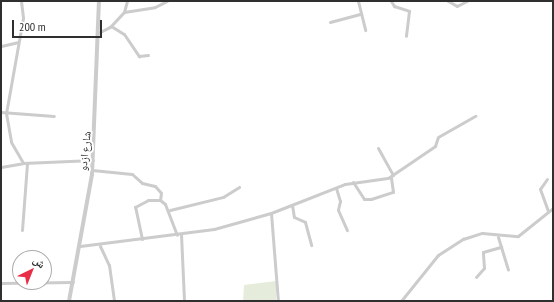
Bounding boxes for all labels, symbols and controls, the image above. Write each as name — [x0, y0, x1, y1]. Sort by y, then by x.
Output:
scale bar — [14, 12, 104, 38]
text: 200 m — [19, 19, 46, 34]
street label: شارع ازدو — [76, 131, 94, 171]
north arrow — [12, 250, 52, 290]
text: ش — [30, 253, 49, 271]

